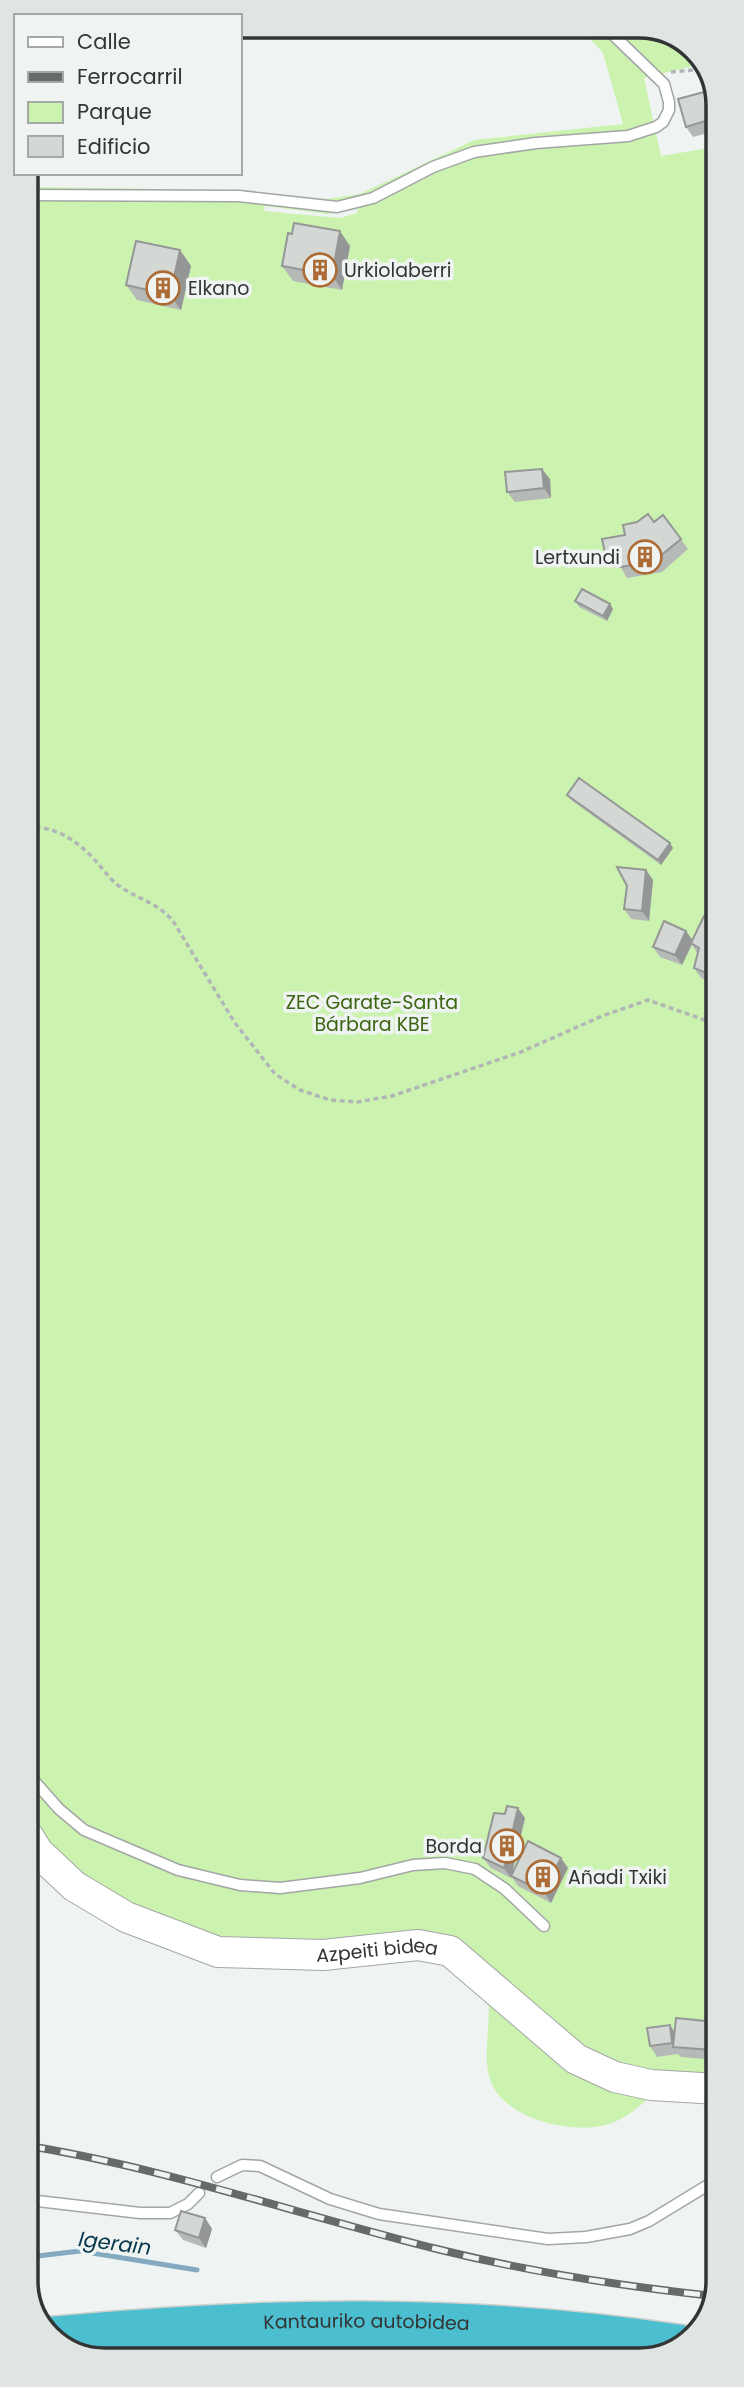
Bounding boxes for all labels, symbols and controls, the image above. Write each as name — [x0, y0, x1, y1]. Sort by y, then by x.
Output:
legend — [14, 14, 242, 175]
text: Calle — [77, 27, 131, 56]
text: Ferrocarril — [77, 62, 183, 91]
text: Parque — [77, 97, 152, 126]
text: Edificio — [77, 132, 151, 161]
building icon: Urkiolaberri — [301, 251, 339, 289]
place label: Urkiolaberri — [344, 257, 452, 284]
building icon: Elkano — [144, 269, 182, 307]
place label: Elkano — [188, 275, 249, 302]
building icon: Lertxundi — [626, 538, 664, 576]
place label: Lertxundi — [535, 544, 620, 571]
park label: ZEC Garate-Santa Bárbara KBE — [286, 989, 458, 1038]
building icon: Borda — [488, 1827, 526, 1865]
place label: Borda — [425, 1833, 482, 1860]
building icon: Añadi Txiki — [524, 1858, 562, 1896]
place label: Añadi Txiki — [568, 1864, 667, 1891]
street label: Azpeiti bidea — [316, 1931, 440, 1969]
water label: Igerain — [77, 2224, 153, 2262]
street label: Kantauriko autobidea — [263, 2307, 470, 2337]

